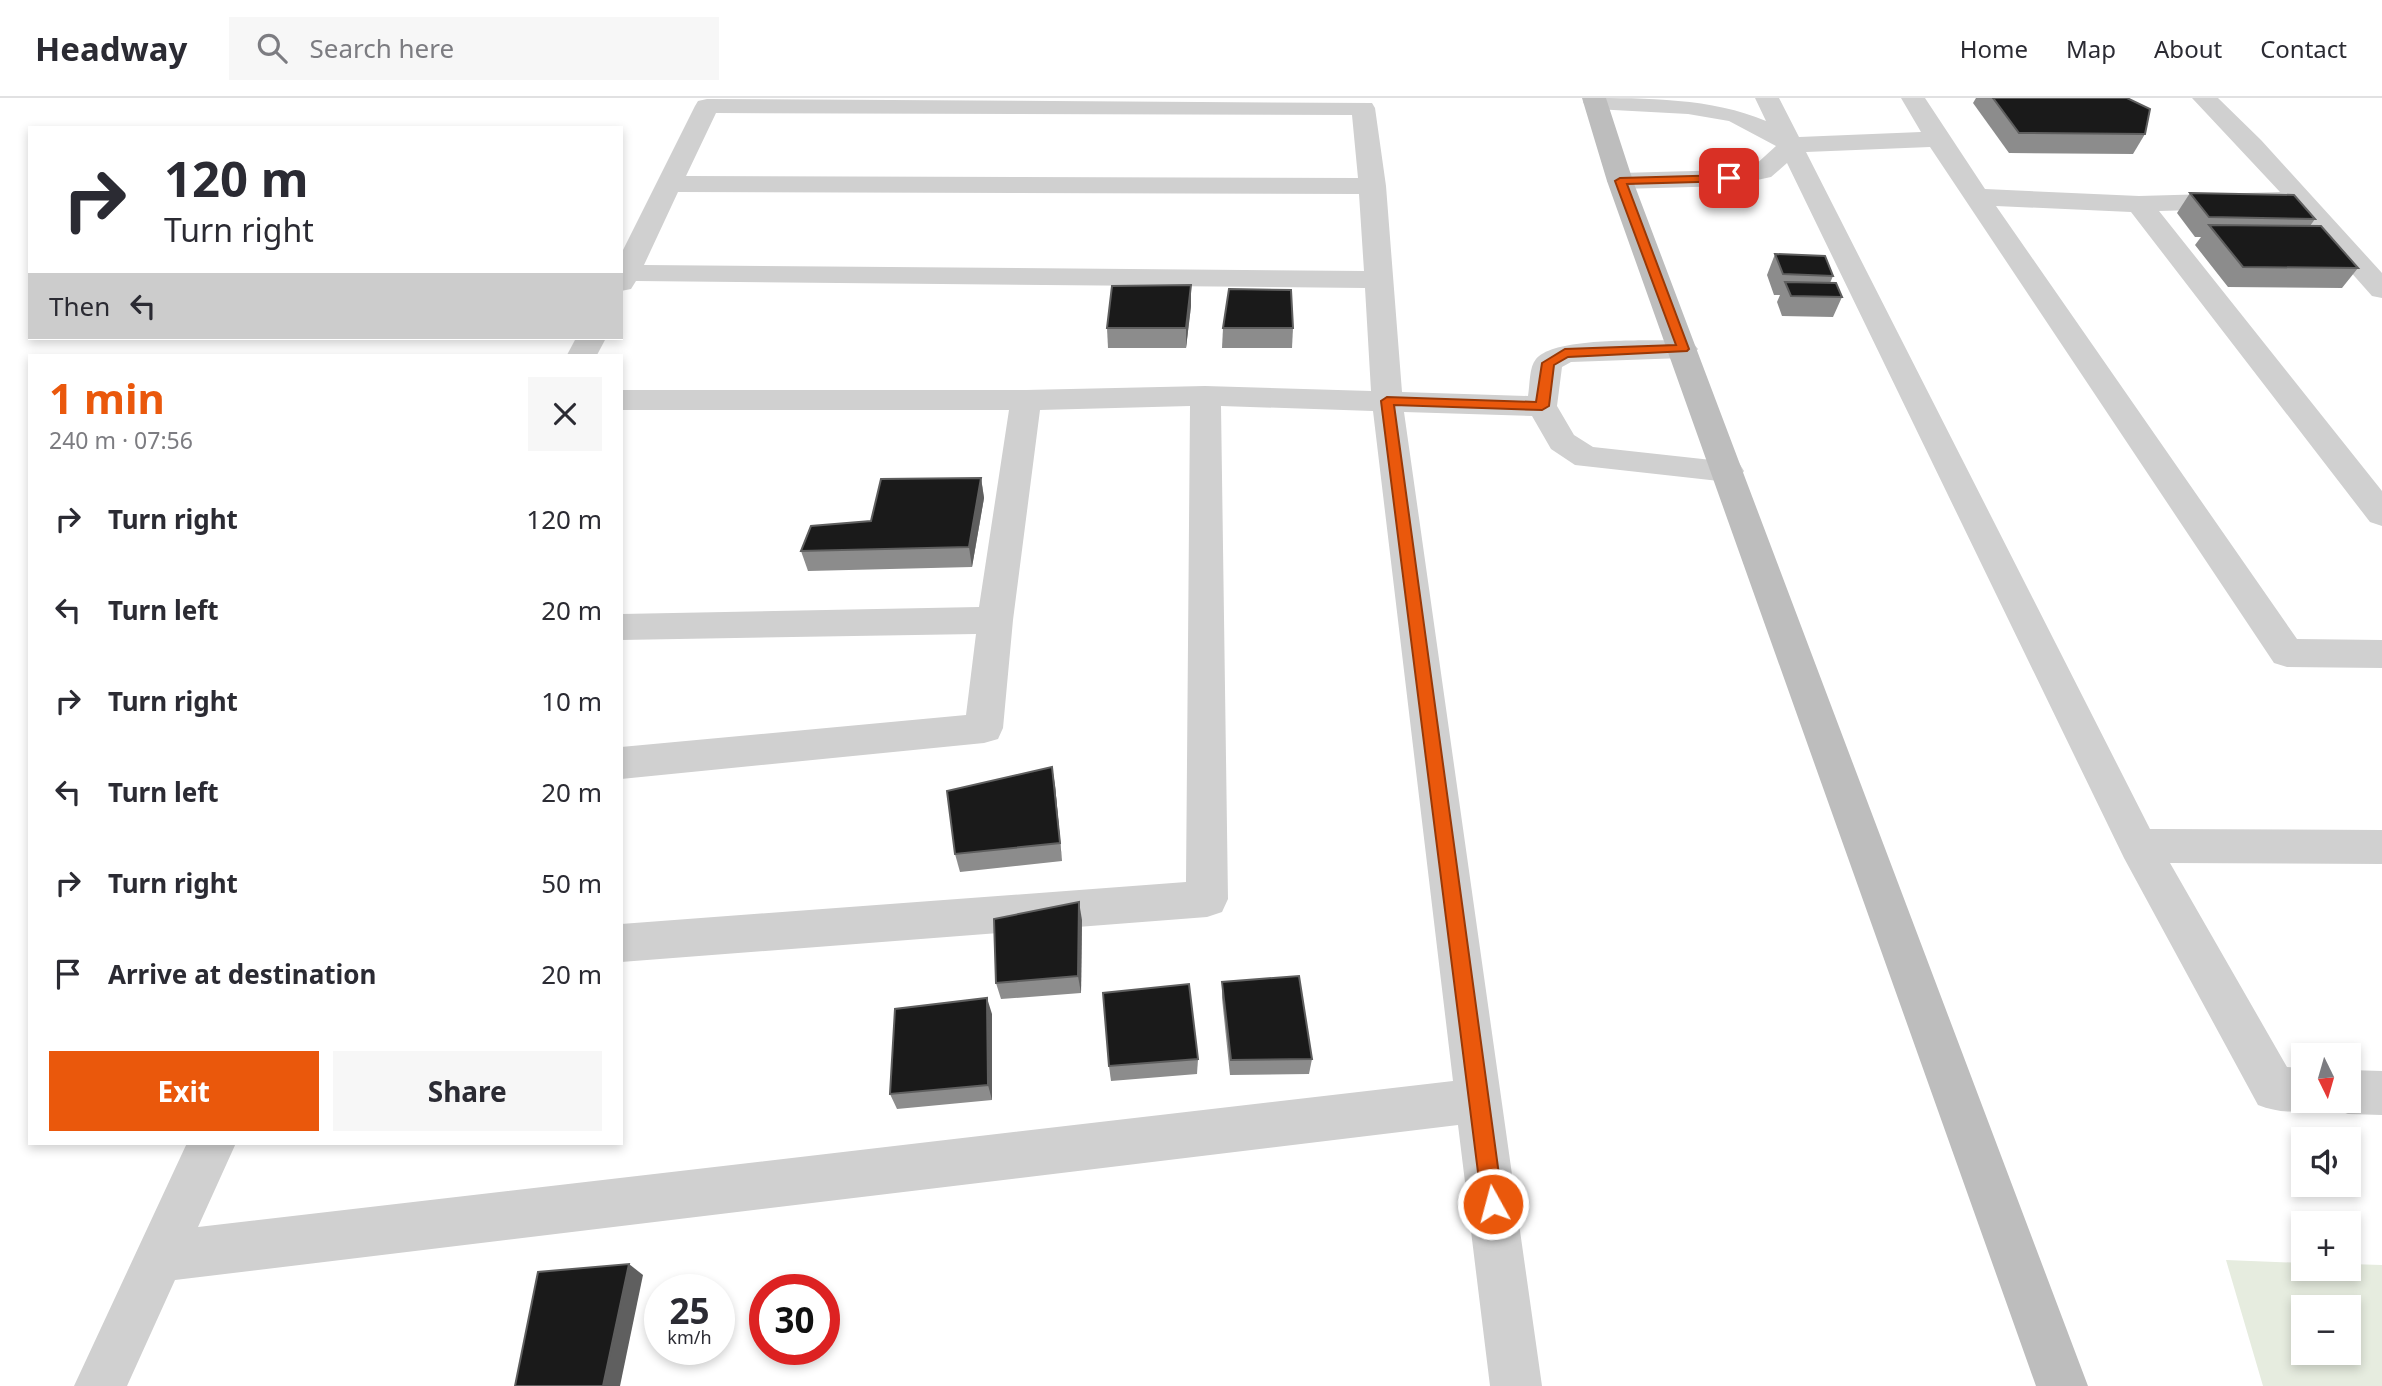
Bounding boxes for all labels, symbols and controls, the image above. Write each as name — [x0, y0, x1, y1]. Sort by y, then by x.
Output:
search box — [229, 17, 719, 80]
text: Headway — [35, 26, 187, 71]
icon: search — [253, 29, 291, 67]
text: Search here — [309, 30, 454, 66]
text: Home — [1960, 32, 2028, 65]
text: Map — [2066, 32, 2116, 65]
text: About — [2154, 32, 2222, 65]
text: Contact — [2260, 32, 2347, 65]
text: 120 m — [164, 145, 309, 211]
pin — [1699, 148, 1759, 208]
icon: right — [49, 154, 140, 245]
icon: arrive — [1710, 159, 1748, 197]
text: Turn right — [164, 208, 314, 251]
icon: left — [124, 287, 162, 325]
text: Then — [49, 288, 110, 324]
text: 1 min — [49, 369, 165, 426]
button: close — [528, 377, 602, 451]
text: 240 m · 07:56 — [49, 424, 193, 456]
icon: right — [49, 500, 87, 538]
text: Turn right — [108, 501, 238, 537]
text: 120 m — [526, 501, 602, 537]
icon: left — [49, 591, 87, 629]
text: Turn left — [108, 592, 219, 628]
text: 20 m — [541, 592, 602, 628]
icon: right — [49, 682, 87, 720]
text: Turn right — [108, 683, 238, 719]
text: 10 m — [541, 683, 602, 719]
icon: left — [49, 773, 87, 811]
text: Turn left — [108, 774, 219, 810]
text: 20 m — [541, 774, 602, 810]
icon: right — [49, 864, 87, 902]
text: Turn right — [108, 865, 238, 901]
text: 50 m — [541, 865, 602, 901]
icon: arrive — [49, 955, 87, 993]
text: Arrive at destination — [108, 956, 377, 992]
text: 20 m — [541, 956, 602, 992]
north arrow — [2291, 1043, 2361, 1113]
map controls — [2291, 1043, 2361, 1365]
button: Exit — [49, 1051, 319, 1131]
button: Share — [333, 1051, 602, 1131]
button: sound — [2291, 1127, 2361, 1197]
position arrow — [1456, 1167, 1530, 1241]
button: + — [2291, 1211, 2361, 1281]
speed limit sign: 30 — [749, 1274, 840, 1365]
text: 25 — [669, 1287, 710, 1334]
button: − — [2291, 1295, 2361, 1365]
text: km/h — [667, 1325, 712, 1349]

